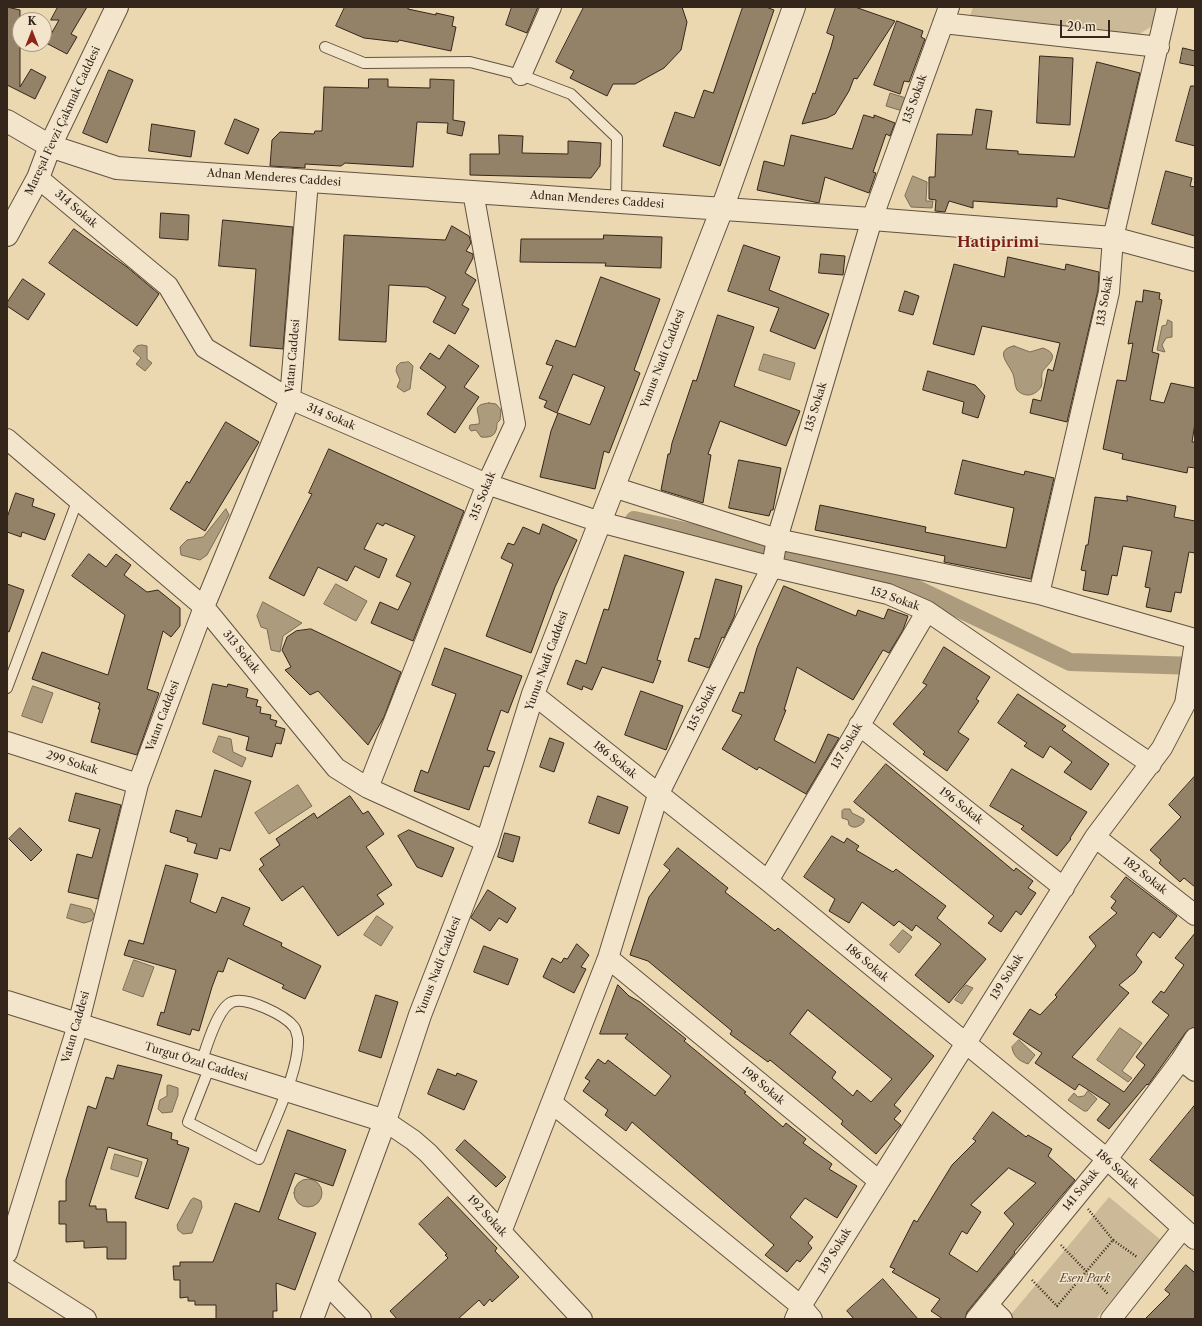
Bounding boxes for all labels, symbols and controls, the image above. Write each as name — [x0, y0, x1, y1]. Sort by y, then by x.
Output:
north arrow — [12, 12, 52, 52]
scale bar — [1062, 12, 1112, 38]
text: K — [28, 14, 36, 28]
text: 20 m — [1067, 19, 1096, 34]
street label: Mareşal Fevzi Çakmak Caddesi — [23, 44, 103, 198]
street label: 135 Sokak — [900, 73, 930, 125]
street label: Adnan Menderes Caddesi — [207, 167, 341, 189]
street label: 314 Sokak — [52, 187, 100, 231]
street label: Adnan Menderes Caddesi — [530, 189, 664, 211]
district label: Hatipirimi — [957, 234, 1039, 252]
street label: 133 Sokak — [1094, 275, 1116, 327]
street label: Yunus Nadi Caddesi — [638, 308, 688, 410]
street label: Vatan Caddesi — [283, 318, 303, 394]
street label: 135 Sokak — [802, 381, 830, 433]
street label: 314 Sokak — [305, 401, 357, 433]
street label: 315 Sokak — [467, 470, 499, 522]
street label: 152 Sokak — [869, 584, 921, 614]
street label: Yunus Nadi Caddesi — [523, 610, 571, 712]
street label: 313 Sokak — [220, 628, 262, 676]
street label: Vatan Caddesi — [144, 679, 182, 753]
street label: 135 Sokak — [684, 682, 720, 734]
street label: 137 Sokak — [829, 721, 865, 771]
street label: 186 Sokak — [591, 738, 639, 782]
street label: 299 Sokak — [44, 748, 100, 778]
street label: 196 Sokak — [936, 785, 986, 827]
street label: 182 Sokak — [1120, 855, 1170, 897]
street label: Yunus Nadi Caddesi — [414, 915, 464, 1017]
street label: 186 Sokak — [843, 941, 891, 985]
street label: 139 Sokak — [988, 952, 1026, 1002]
street label: Vatan Caddesi — [59, 990, 93, 1064]
street label: Turgut Özal Caddesi — [143, 1040, 249, 1084]
street label: 198 Sokak — [739, 1064, 787, 1108]
street label: 186 Sokak — [1093, 1147, 1141, 1191]
street label: 141 Sokak — [1060, 1166, 1102, 1214]
street label: 192 Sokak — [464, 1193, 510, 1239]
street label: 139 Sokak — [816, 1226, 854, 1276]
park label: Esen Park — [1060, 1272, 1110, 1286]

